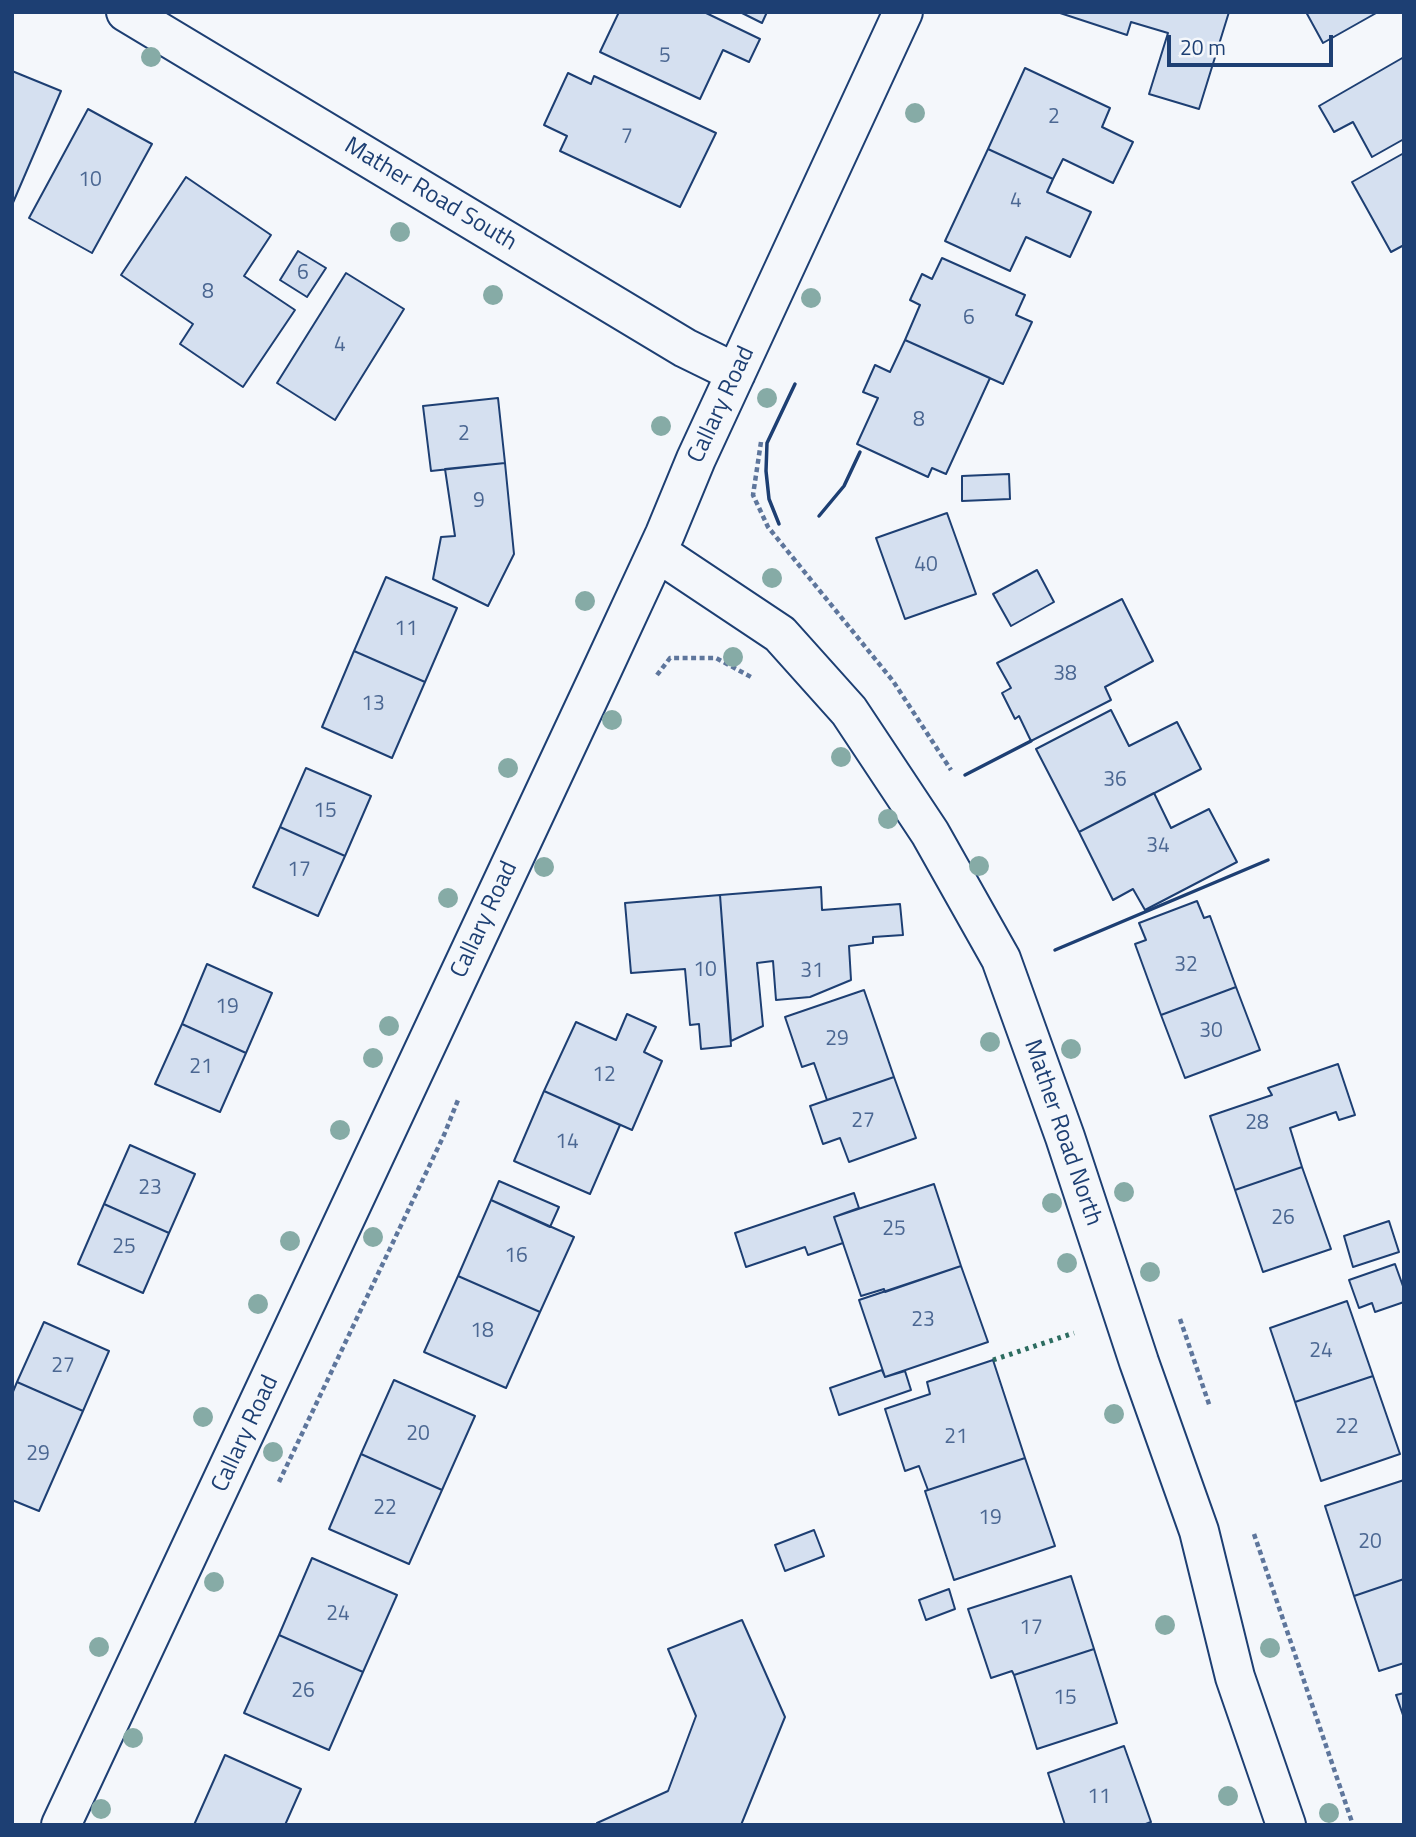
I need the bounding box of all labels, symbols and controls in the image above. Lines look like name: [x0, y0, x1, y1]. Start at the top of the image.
scale bar: [1171, 21, 1337, 65]
text: 20 m: [1180, 31, 1226, 63]
house number: 5: [659, 44, 671, 70]
house number: 2: [1048, 105, 1060, 131]
house number: 7: [621, 125, 633, 151]
street label: Mather Road South: [339, 132, 521, 258]
house number: 10: [78, 168, 102, 194]
house number: 4: [1010, 189, 1022, 215]
house number: 6: [297, 261, 309, 287]
house number: 8: [202, 280, 214, 306]
house number: 6: [963, 306, 975, 332]
house number: 4: [334, 333, 346, 359]
street label: Callary Road: [682, 342, 762, 468]
house number: 8: [913, 408, 925, 434]
house number: 2: [458, 422, 470, 448]
house number: 9: [473, 489, 485, 515]
house number: 40: [914, 553, 938, 579]
house number: 11: [394, 617, 418, 643]
house number: 38: [1053, 662, 1077, 688]
house number: 13: [361, 692, 385, 718]
house number: 36: [1103, 768, 1127, 794]
house number: 15: [313, 799, 337, 825]
house number: 34: [1146, 834, 1170, 860]
street label: Callary Road: [445, 857, 525, 983]
house number: 17: [287, 858, 311, 884]
house number: 32: [1174, 953, 1198, 979]
house number: 10: [693, 958, 717, 984]
house number: 31: [800, 959, 824, 985]
house number: 19: [215, 995, 239, 1021]
house number: 30: [1199, 1019, 1223, 1045]
house number: 29: [825, 1027, 849, 1053]
street label: Mather Road North: [1017, 1036, 1107, 1230]
house number: 21: [189, 1055, 213, 1081]
house number: 12: [592, 1063, 616, 1089]
house number: 27: [851, 1109, 875, 1135]
house number: 28: [1245, 1111, 1269, 1137]
house number: 14: [555, 1130, 579, 1156]
house number: 23: [138, 1176, 162, 1202]
house number: 26: [1271, 1206, 1295, 1232]
house number: 25: [882, 1217, 906, 1243]
house number: 25: [112, 1235, 136, 1261]
house number: 16: [504, 1244, 528, 1270]
house number: 23: [911, 1308, 935, 1334]
house number: 18: [470, 1319, 494, 1345]
house number: 24: [1309, 1339, 1333, 1365]
house number: 27: [51, 1354, 75, 1380]
street label: Callary Road: [206, 1371, 286, 1497]
house number: 22: [1335, 1415, 1359, 1441]
house number: 20: [406, 1422, 430, 1448]
house number: 21: [944, 1425, 968, 1451]
house number: 29: [26, 1442, 50, 1468]
house number: 22: [373, 1496, 397, 1522]
house number: 19: [978, 1506, 1002, 1532]
house number: 20: [1358, 1530, 1382, 1556]
house number: 24: [326, 1602, 350, 1628]
house number: 17: [1019, 1616, 1043, 1642]
house number: 26: [291, 1679, 315, 1705]
house number: 15: [1053, 1686, 1077, 1712]
house number: 11: [1087, 1785, 1111, 1811]

